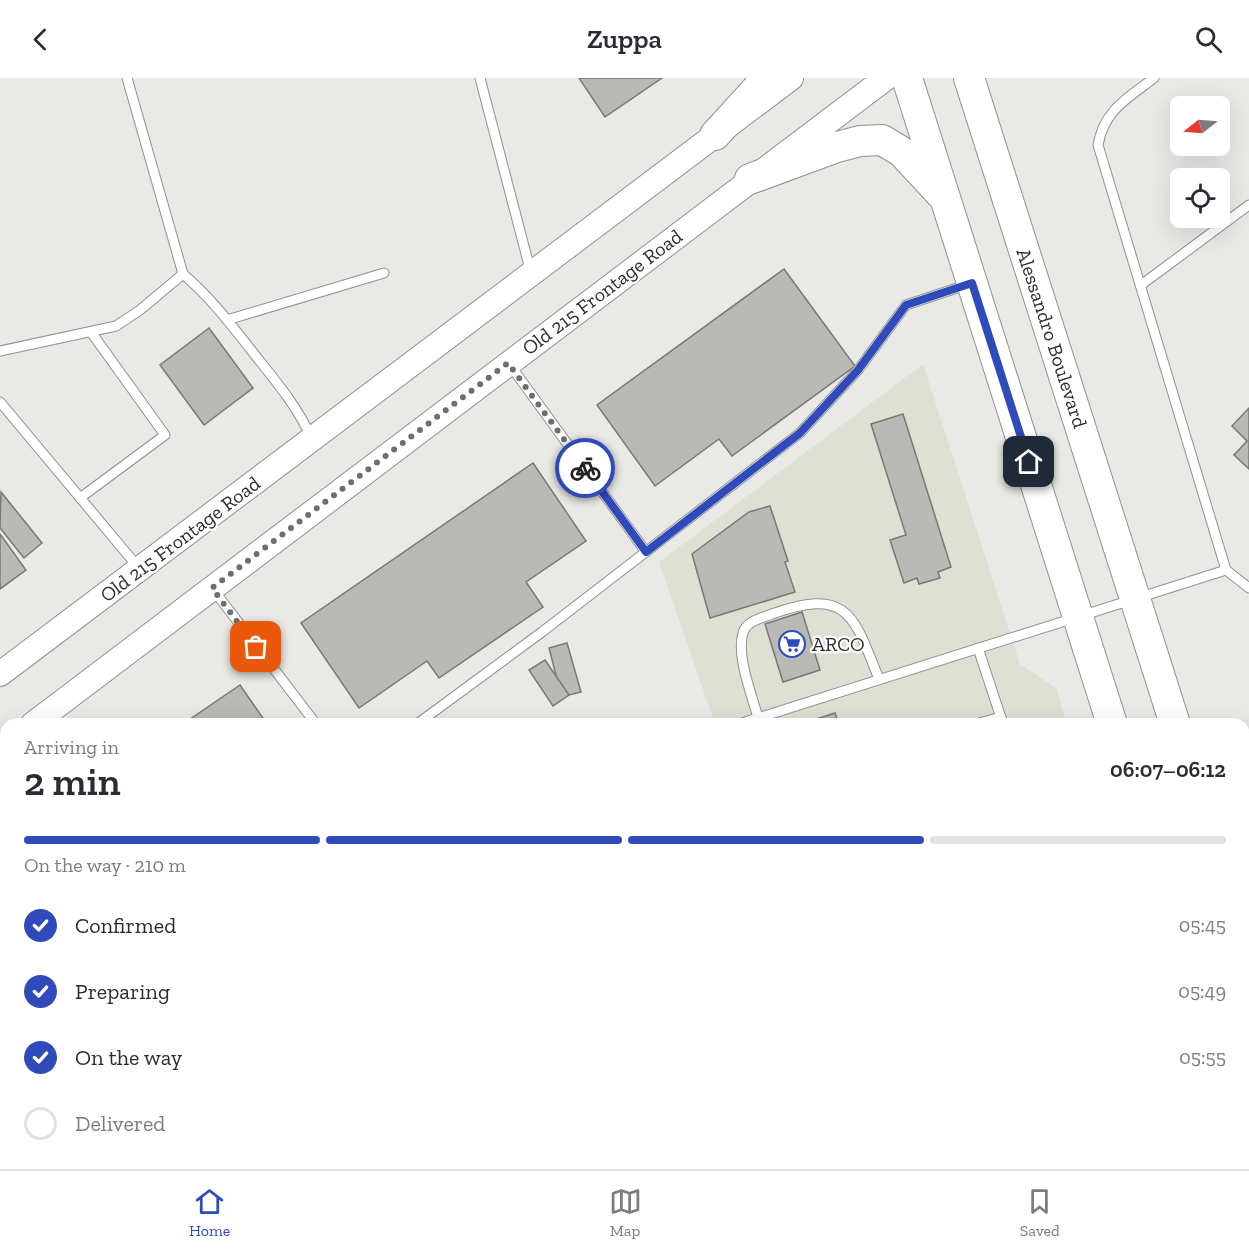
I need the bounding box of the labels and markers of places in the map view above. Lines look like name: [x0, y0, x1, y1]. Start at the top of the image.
pin: [1003, 436, 1054, 487]
pin: [230, 621, 281, 672]
supermarket icon: ARCO: [777, 629, 807, 659]
place label: ARCO: [812, 632, 865, 656]

